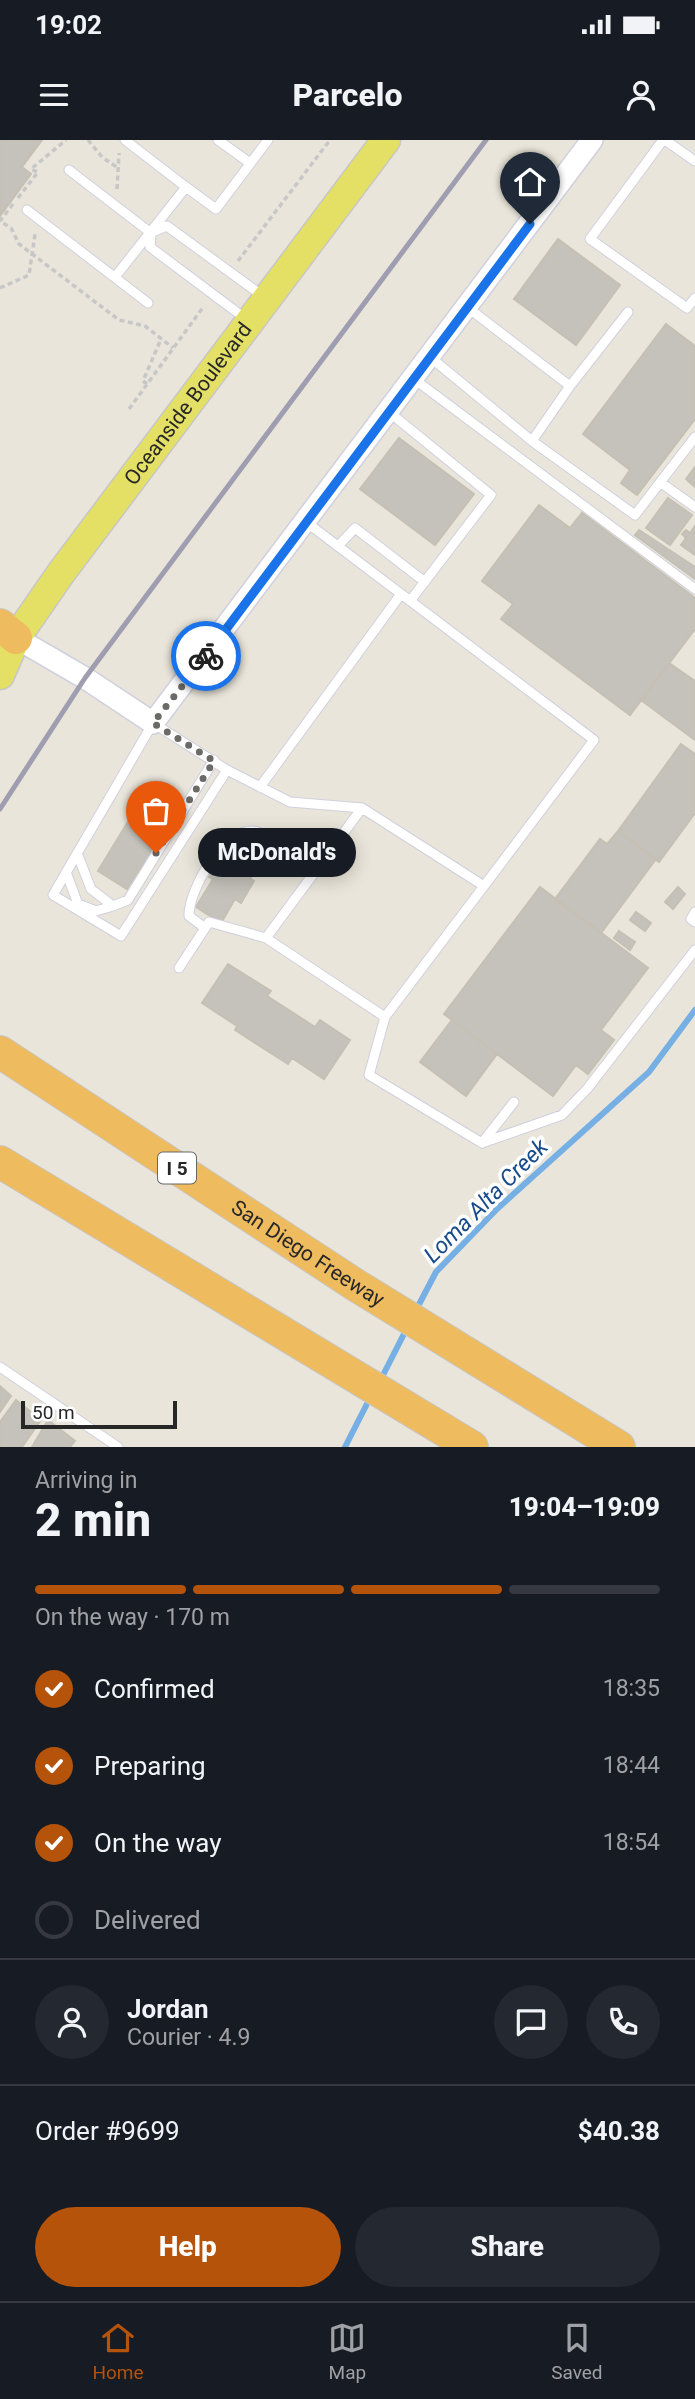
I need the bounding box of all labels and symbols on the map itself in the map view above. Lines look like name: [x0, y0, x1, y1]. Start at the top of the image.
pin: [500, 152, 560, 224]
street label: Oceanside Boulevard: [119, 318, 257, 490]
courier: [171, 621, 241, 691]
pin: [126, 781, 186, 853]
callout: McDonald's: [198, 828, 356, 878]
water label: Loma Alta Creek: [418, 1133, 554, 1269]
road number: I 5: [158, 1152, 196, 1184]
street label: San Diego Freeway: [227, 1195, 389, 1312]
scale bar: [21, 1398, 177, 1430]

